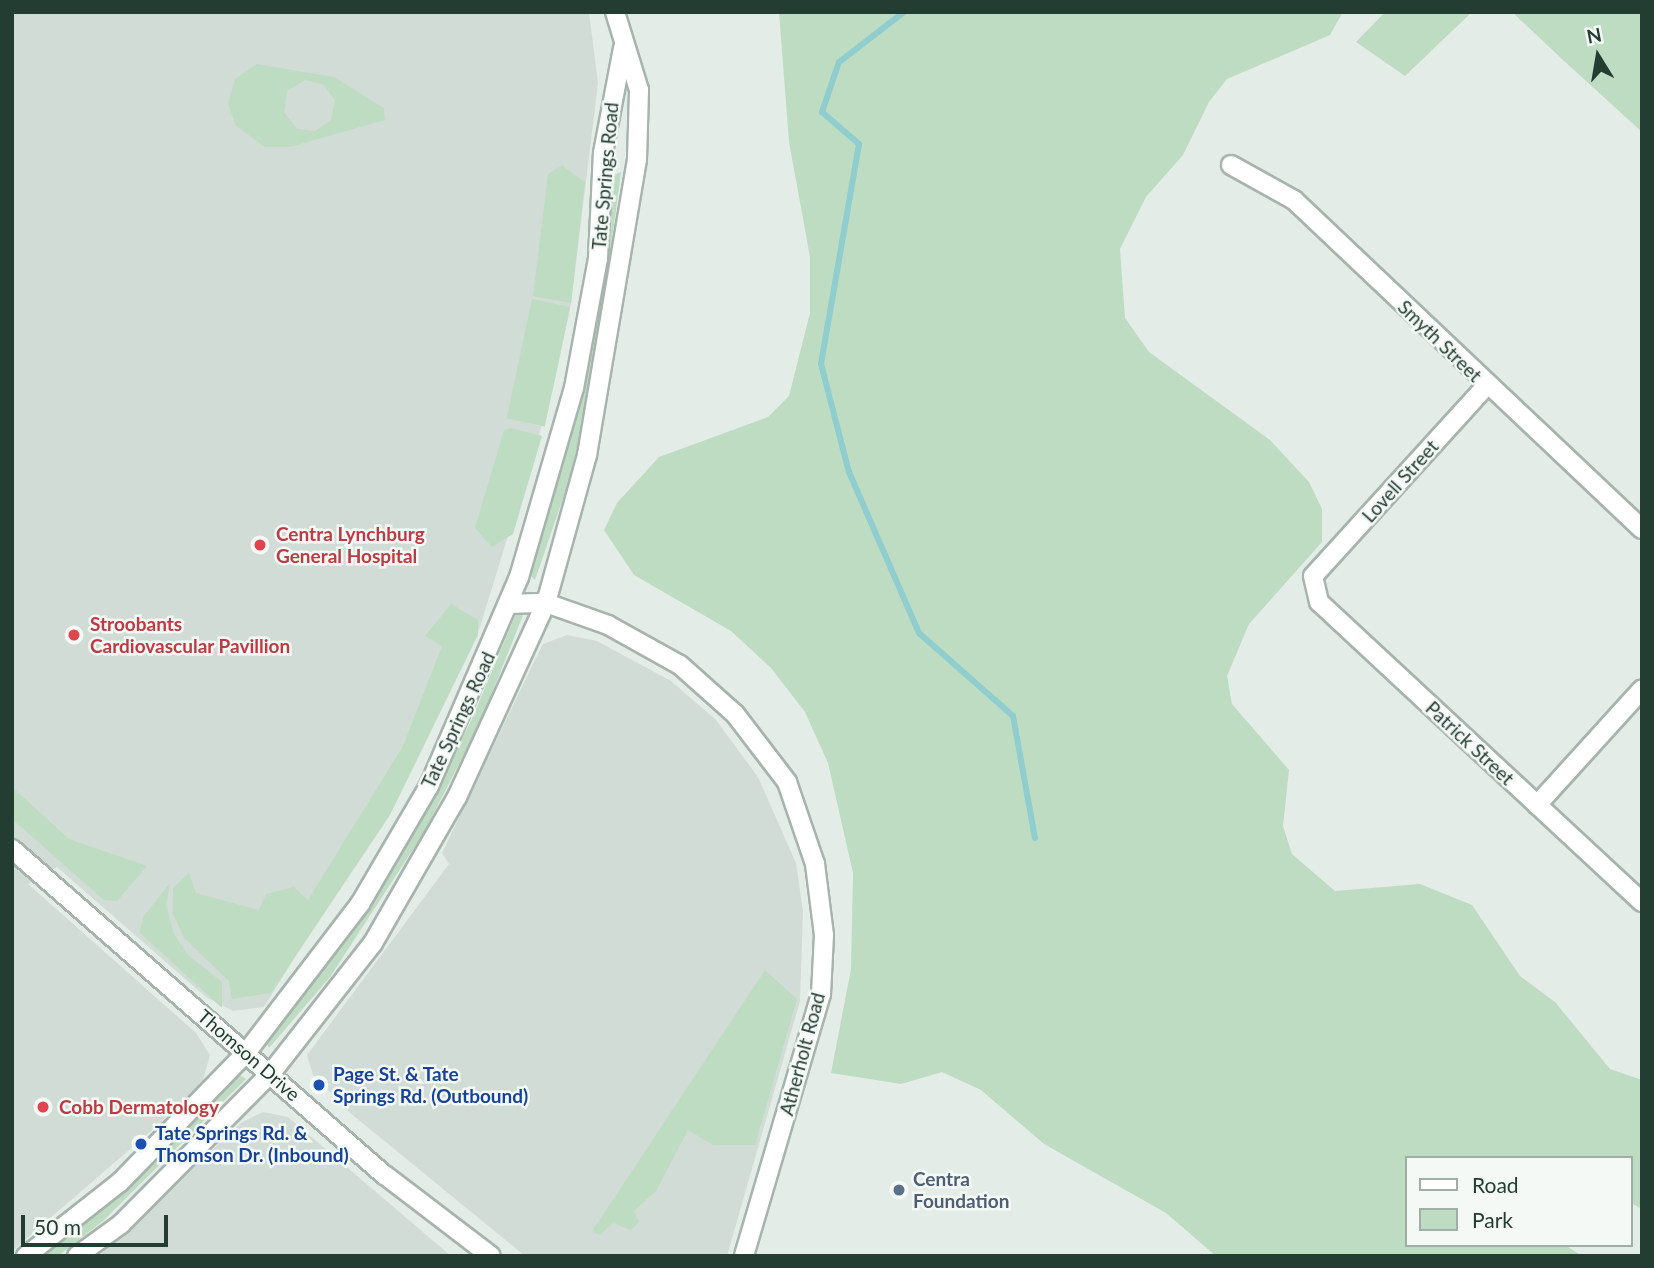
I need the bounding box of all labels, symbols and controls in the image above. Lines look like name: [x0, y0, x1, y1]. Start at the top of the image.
north arrow: [1563, 21, 1633, 91]
text: N: [1585, 22, 1603, 48]
street label: Tate Springs Road: [587, 101, 623, 251]
street label: Smyth Street: [1393, 295, 1487, 387]
street label: Lovell Street: [1357, 435, 1443, 527]
place label: Centra Lynchburg General Hospital: [276, 523, 425, 567]
marker: Centra Lynchburg General Hospital: [250, 535, 270, 555]
place label: Stroobants Cardiovascular Pavillion: [90, 613, 291, 657]
marker: Stroobants Cardiovascular Pavillion: [64, 625, 84, 645]
street label: Tate Springs Road: [416, 648, 500, 792]
street label: Patrick Street: [1421, 696, 1519, 790]
street label: Atherholt Road: [775, 990, 829, 1118]
street label: Thomson Drive: [193, 1004, 305, 1106]
place label: Page St. & Tate Springs Rd. (Outbound): [333, 1063, 528, 1107]
marker: Page St. & Tate Springs Rd. (Outbound): [311, 1077, 327, 1093]
place label: Cobb Dermatology: [59, 1096, 219, 1118]
marker: Cobb Dermatology: [33, 1097, 53, 1117]
place label: Tate Springs Rd. & Thomson Dr. (Inbound): [155, 1122, 349, 1166]
marker: Tate Springs Rd. & Thomson Dr. (Inbound): [133, 1136, 149, 1152]
legend: [1406, 1156, 1633, 1247]
place label: Centra Foundation: [913, 1168, 1009, 1212]
text: Road: [1472, 1172, 1519, 1197]
marker: Centra Foundation: [891, 1182, 907, 1198]
scale bar: [24, 1202, 172, 1246]
text: Park: [1472, 1207, 1513, 1232]
text: 50 m: [34, 1214, 81, 1239]

